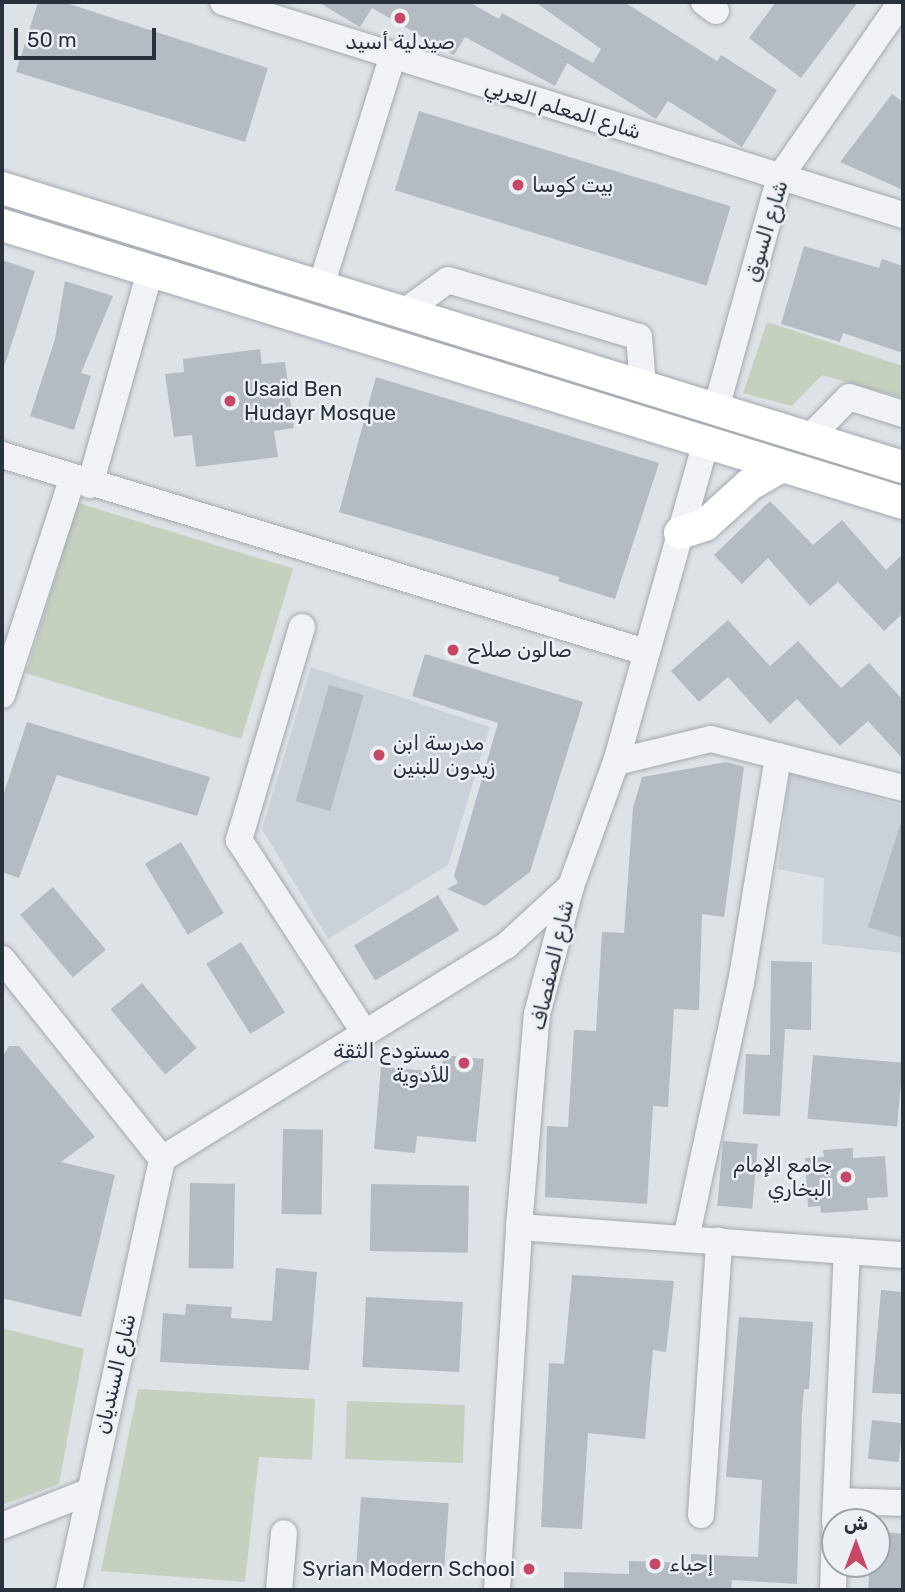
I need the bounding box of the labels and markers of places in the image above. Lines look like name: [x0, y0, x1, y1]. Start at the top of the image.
marker: صيدلية أسيد: [392, 10, 408, 26]
place label: صيدلية أسيد: [345, 29, 455, 55]
place label: بيت كوسا: [532, 172, 613, 198]
marker: بيت كوسا: [510, 177, 526, 193]
place label: Usaid Ben Hudayr Mosque: [244, 376, 397, 426]
marker: Usaid Ben Hudayr Mosque: [222, 393, 238, 409]
place label: صالون صلاح: [467, 637, 572, 663]
marker: صالون صلاح: [445, 642, 461, 658]
place label: مدرسة ابن زيدون للبنين: [393, 730, 495, 780]
marker: مدرسة ابن زيدون للبنين: [371, 747, 387, 763]
place label: مستودع الثقة للأدوية: [333, 1038, 450, 1088]
marker: مستودع الثقة للأدوية: [456, 1055, 472, 1071]
place label: جامع الإمام البخاري: [733, 1152, 832, 1202]
marker: جامع الإمام البخاري: [838, 1169, 854, 1185]
place label: إحياء: [669, 1551, 714, 1577]
place label: Syrian Modern School: [302, 1556, 515, 1582]
marker: إحياء: [647, 1556, 663, 1572]
marker: Syrian Modern School: [521, 1561, 537, 1577]

